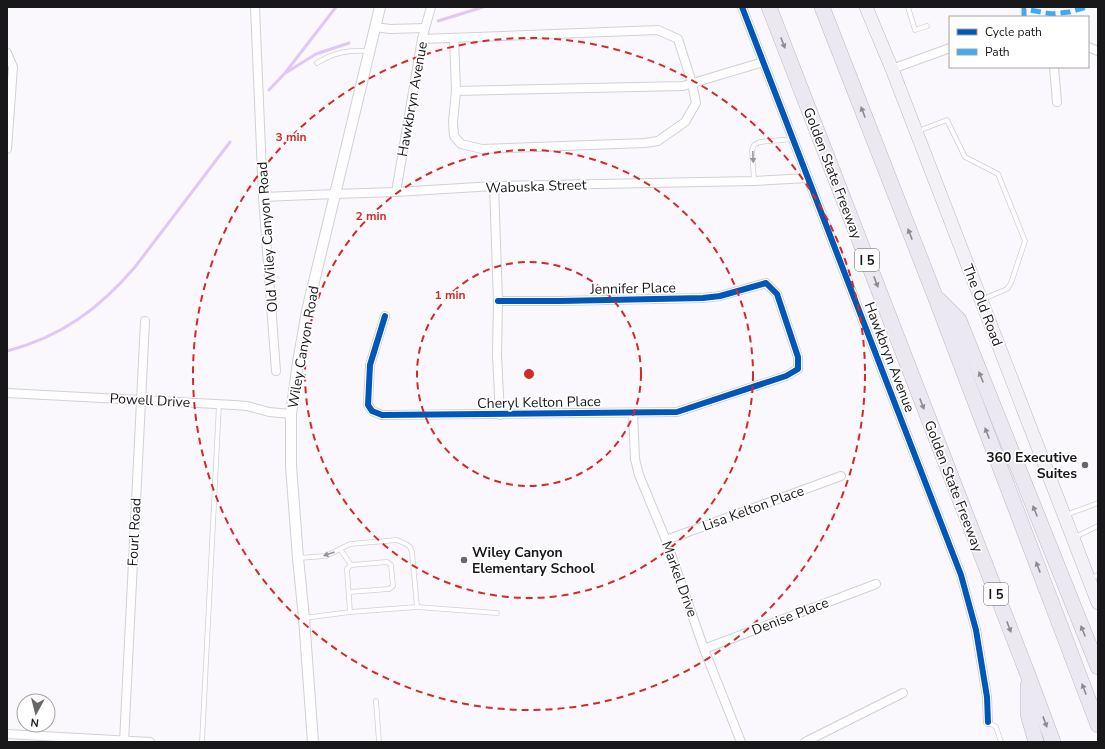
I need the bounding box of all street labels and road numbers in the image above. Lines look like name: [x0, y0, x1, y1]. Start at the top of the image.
street label: Hawkbryn Avenue: [393, 40, 432, 158]
street label: Golden State Freeway: [799, 105, 867, 242]
street label: Old Wiley Canyon Road: [253, 161, 282, 313]
street label: Wabuska Street: [485, 175, 587, 198]
road number: I 5: [855, 249, 879, 271]
street label: The Old Road: [958, 261, 1007, 349]
street label: Jennifer Place: [589, 278, 676, 299]
street label: Wiley Canyon Road: [283, 284, 324, 410]
street label: Hawkbryn Avenue: [860, 299, 919, 415]
street label: Powell Drive: [109, 389, 191, 412]
street label: Cheryl Kelton Place: [477, 392, 601, 413]
street label: Golden State Freeway: [920, 418, 988, 555]
street label: Lisa Kelton Place: [700, 481, 807, 536]
street label: Fourl Road: [123, 497, 146, 567]
street label: Markel Drive: [657, 539, 702, 620]
road number: I 5: [984, 583, 1008, 605]
street label: Denise Place: [749, 593, 831, 640]

